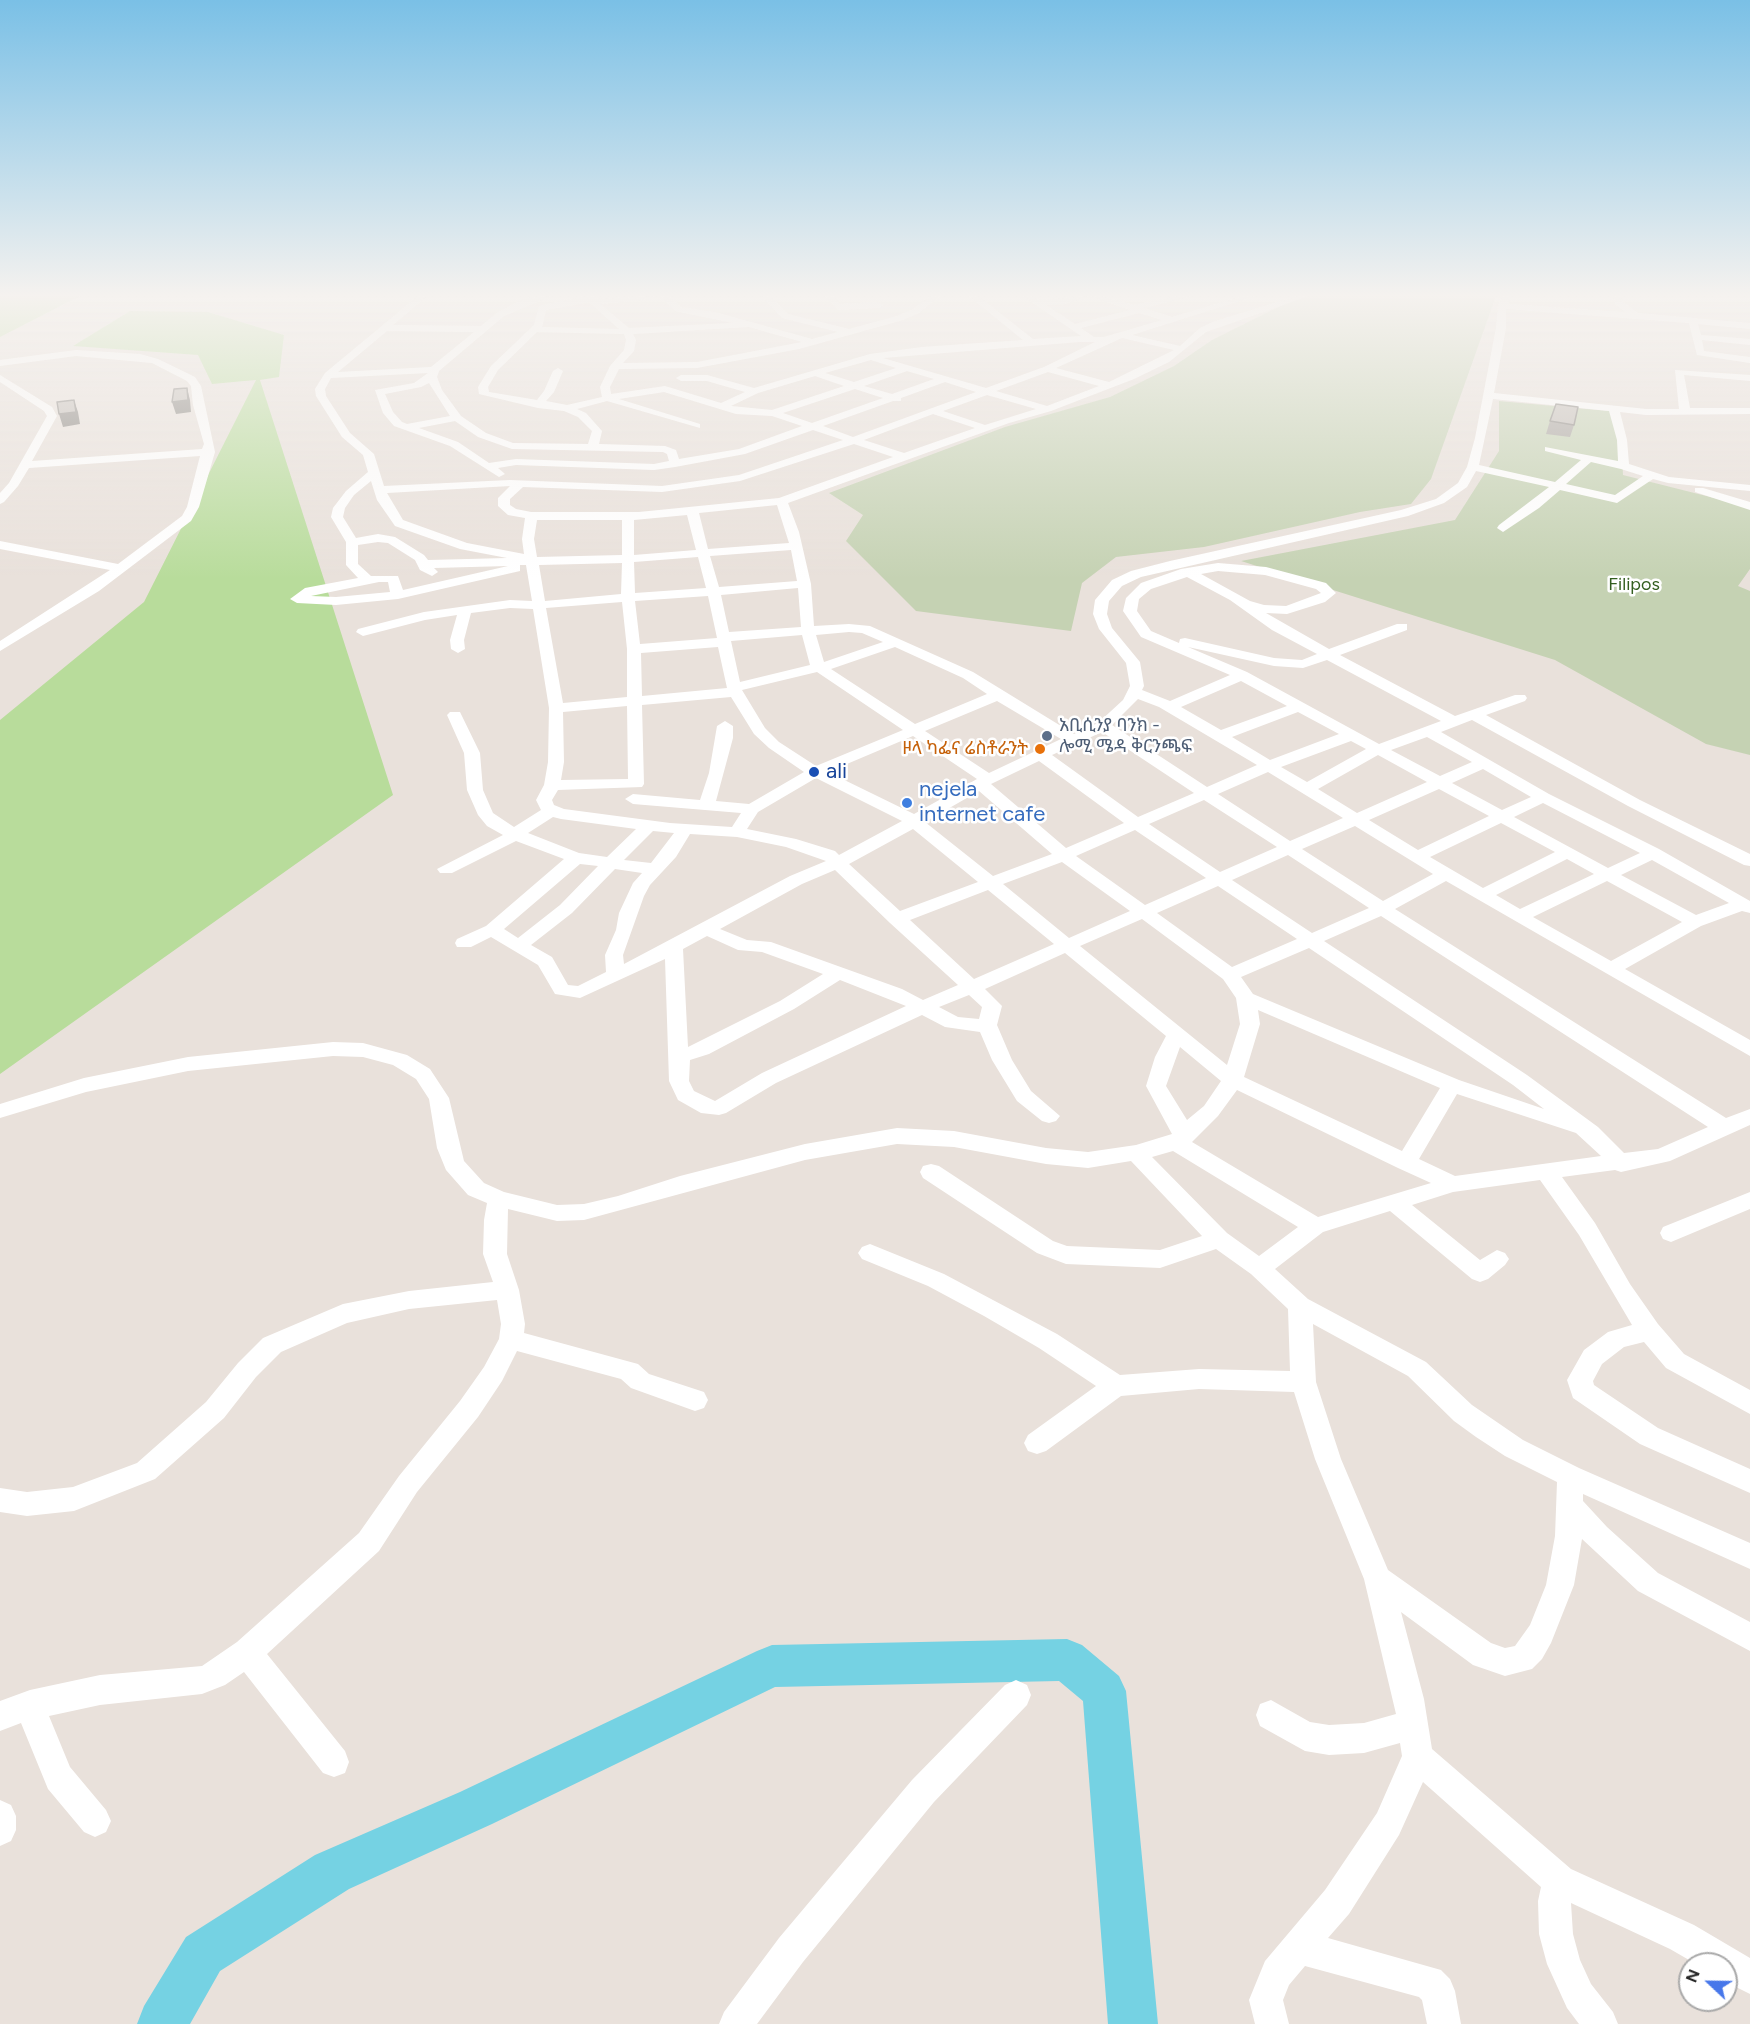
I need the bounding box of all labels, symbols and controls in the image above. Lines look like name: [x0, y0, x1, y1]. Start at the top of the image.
park label: Filipos: [1608, 574, 1660, 596]
place label: አቢሲንያ ባንክ - ሎሚ ሜዳ ቅርንጫፍ: [1059, 715, 1192, 758]
marker: አቢሲንያ ባንክ - ሎሚ ሜዳ ቅርንጫፍ: [1040, 729, 1054, 743]
place label: ዞላ ካፌና ሬስቶራንት: [902, 738, 1028, 760]
marker: ዞላ ካፌና ሬስቶራንት: [1033, 742, 1047, 756]
place label: ali: [826, 759, 847, 785]
marker: ali: [807, 765, 821, 779]
place label: nejela internet cafe: [919, 777, 1045, 828]
marker: nejela internet cafe: [900, 796, 914, 810]
north arrow: [1678, 1952, 1738, 2012]
text: N: [1682, 1967, 1704, 1985]

